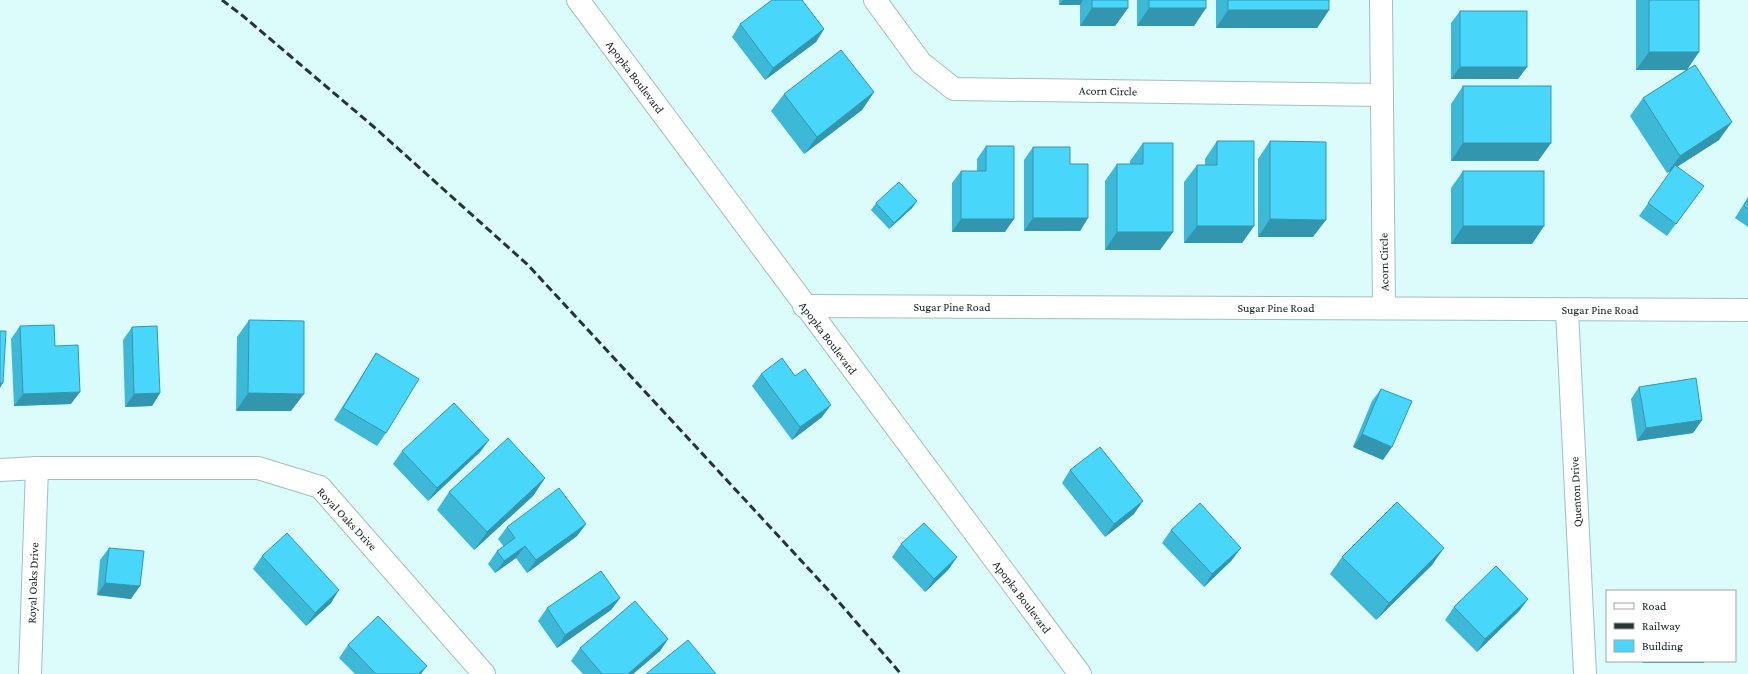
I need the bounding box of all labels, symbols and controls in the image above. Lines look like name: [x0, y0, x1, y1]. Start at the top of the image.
street label: Apopka Boulevard: [603, 38, 667, 117]
street label: Acorn Circle: [1079, 83, 1137, 99]
street label: Acorn Circle: [1376, 233, 1392, 291]
street label: Apopka Boulevard: [796, 299, 860, 378]
street label: Sugar Pine Road: [913, 300, 991, 314]
street label: Sugar Pine Road: [1237, 301, 1315, 315]
street label: Sugar Pine Road: [1561, 303, 1639, 317]
street label: Quenton Drive: [1567, 456, 1585, 528]
street label: Royal Oaks Drive: [314, 485, 380, 553]
street label: Royal Oaks Drive: [25, 542, 41, 624]
street label: Apopka Boulevard: [990, 558, 1054, 637]
legend: [1606, 590, 1736, 662]
text: Road: [1642, 599, 1667, 613]
text: Railway: [1642, 619, 1681, 633]
text: Building: [1642, 639, 1683, 653]

